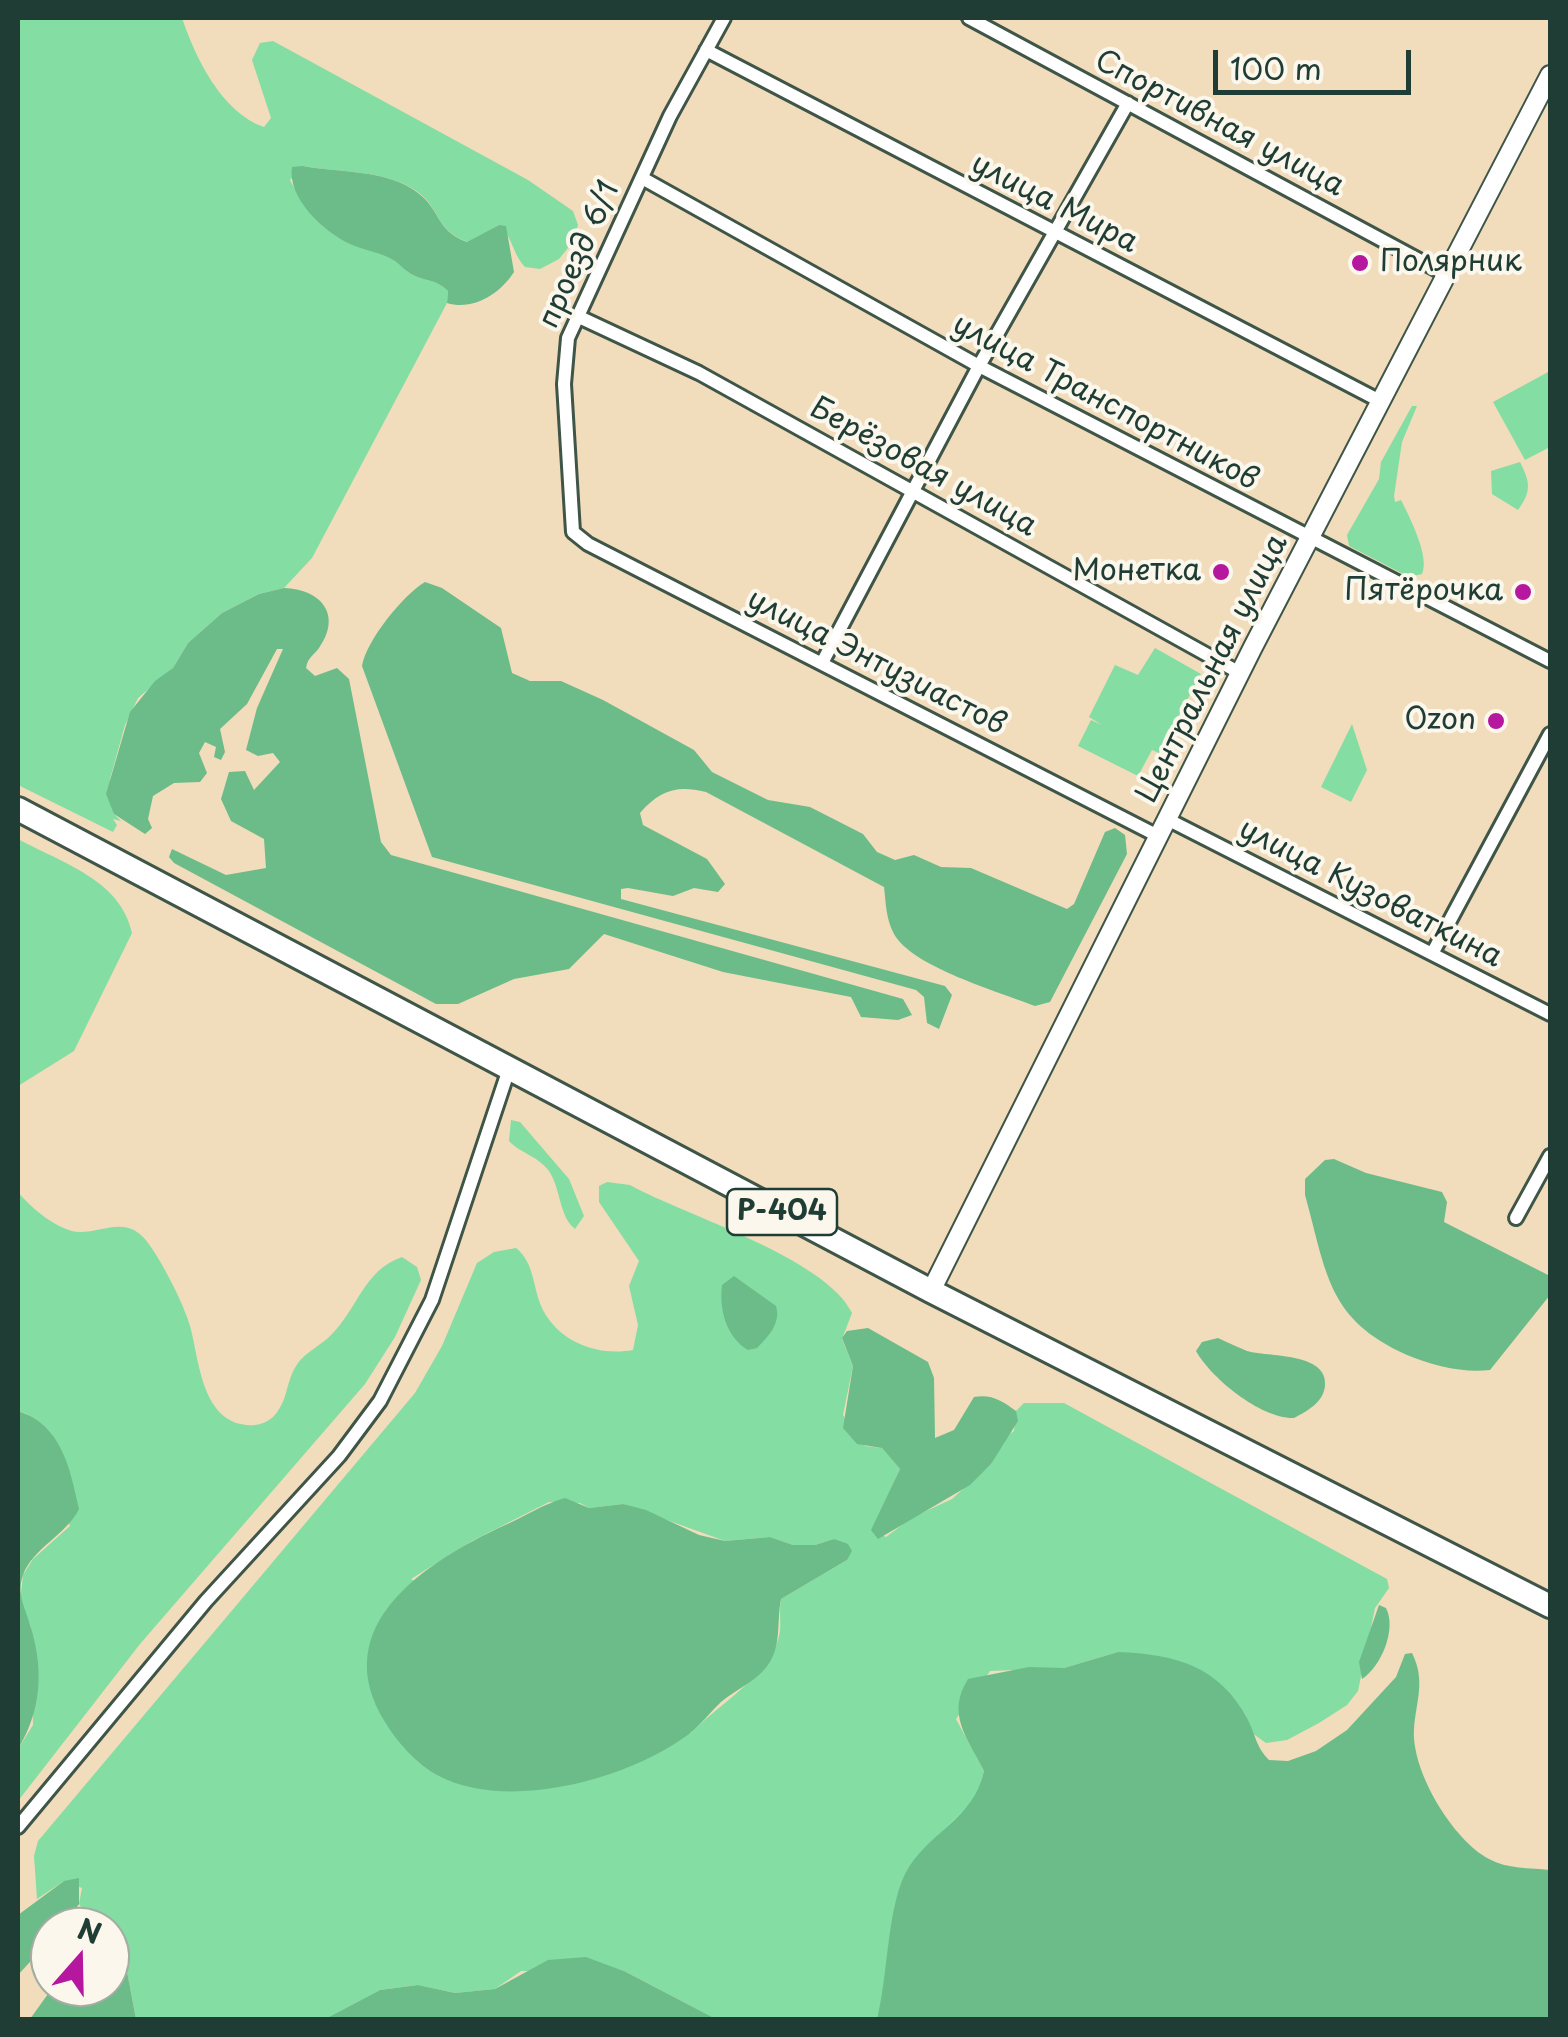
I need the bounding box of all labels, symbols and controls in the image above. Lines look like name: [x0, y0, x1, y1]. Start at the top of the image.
scale bar: [1218, 30, 1416, 92]
street label: Спортивная улица: [1088, 43, 1350, 205]
text: 100 m: [1230, 45, 1322, 90]
street label: улица Мира: [965, 147, 1143, 261]
street label: проезд 6/1: [532, 176, 628, 334]
place label: Полярник: [1380, 245, 1522, 281]
marker: Полярник: [1349, 252, 1371, 274]
street label: улица Транспортников: [946, 307, 1264, 499]
street label: Берёзовая улица: [804, 391, 1042, 545]
street label: Центральная улица: [1130, 529, 1296, 809]
place label: Монетка: [1072, 554, 1201, 590]
marker: Монетка: [1210, 561, 1232, 583]
place label: Пятёрочка: [1344, 574, 1503, 610]
marker: Пятёрочка: [1512, 581, 1534, 603]
street label: улица Энтузиастов: [741, 582, 1011, 744]
place label: Ozon: [1404, 703, 1476, 739]
marker: Ozon: [1485, 710, 1507, 732]
street label: улица Кузоваткина: [1232, 812, 1508, 976]
road number: Р-404: [727, 1189, 837, 1235]
text: N: [72, 1906, 108, 1954]
north arrow: [30, 1907, 130, 2007]

